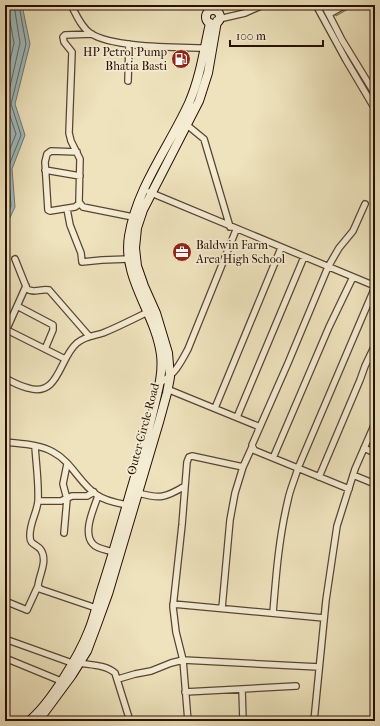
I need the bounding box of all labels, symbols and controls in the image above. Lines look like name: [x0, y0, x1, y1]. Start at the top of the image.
scale bar: [230, 22, 323, 48]
text: 100 m: [236, 29, 266, 43]
place label: HP Petrol Pump Bhatia Basti: [83, 45, 167, 73]
fuel station icon: HP Petrol Pump Bhatia Basti: [170, 48, 192, 70]
place label: Baldwin Farm Area High School: [195, 238, 286, 266]
office icon: Baldwin Farm Area High School: [171, 241, 193, 263]
street label: Outer Circle Road: [124, 381, 162, 476]

